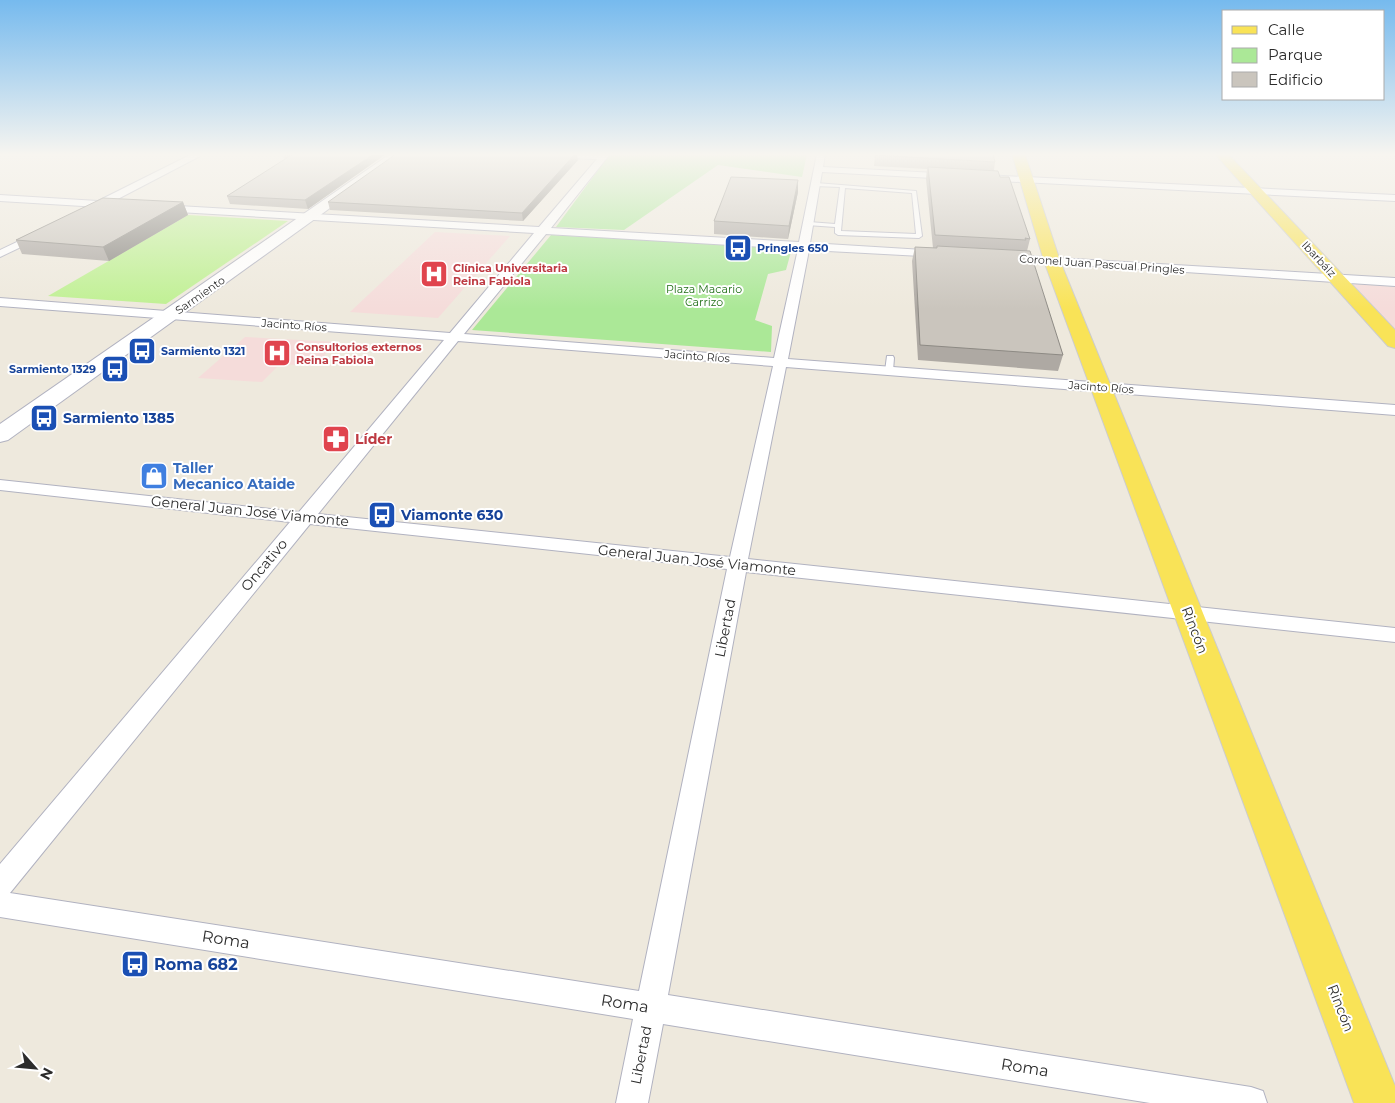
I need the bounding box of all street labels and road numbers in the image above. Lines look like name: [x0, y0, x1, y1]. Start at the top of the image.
street label: Ibarbálz: [1299, 238, 1339, 280]
street label: Coronel Juan Pascual Pringles: [1019, 251, 1186, 277]
street label: Sarmiento: [172, 273, 228, 317]
street label: Jacinto Ríos: [260, 316, 328, 334]
street label: Jacinto Ríos: [663, 347, 731, 365]
street label: Jacinto Ríos: [1067, 378, 1135, 396]
street label: General Juan José Viamonte: [150, 492, 350, 530]
street label: Oncativo: [237, 535, 291, 595]
street label: General Juan José Viamonte: [597, 541, 797, 579]
street label: Libertad: [711, 597, 739, 659]
street label: Rincón: [1178, 604, 1212, 656]
street label: Roma: [201, 926, 251, 953]
street label: Rincón: [1324, 982, 1358, 1034]
street label: Roma: [600, 990, 650, 1017]
street label: Libertad: [627, 1024, 655, 1086]
street label: Roma: [1000, 1054, 1050, 1081]

